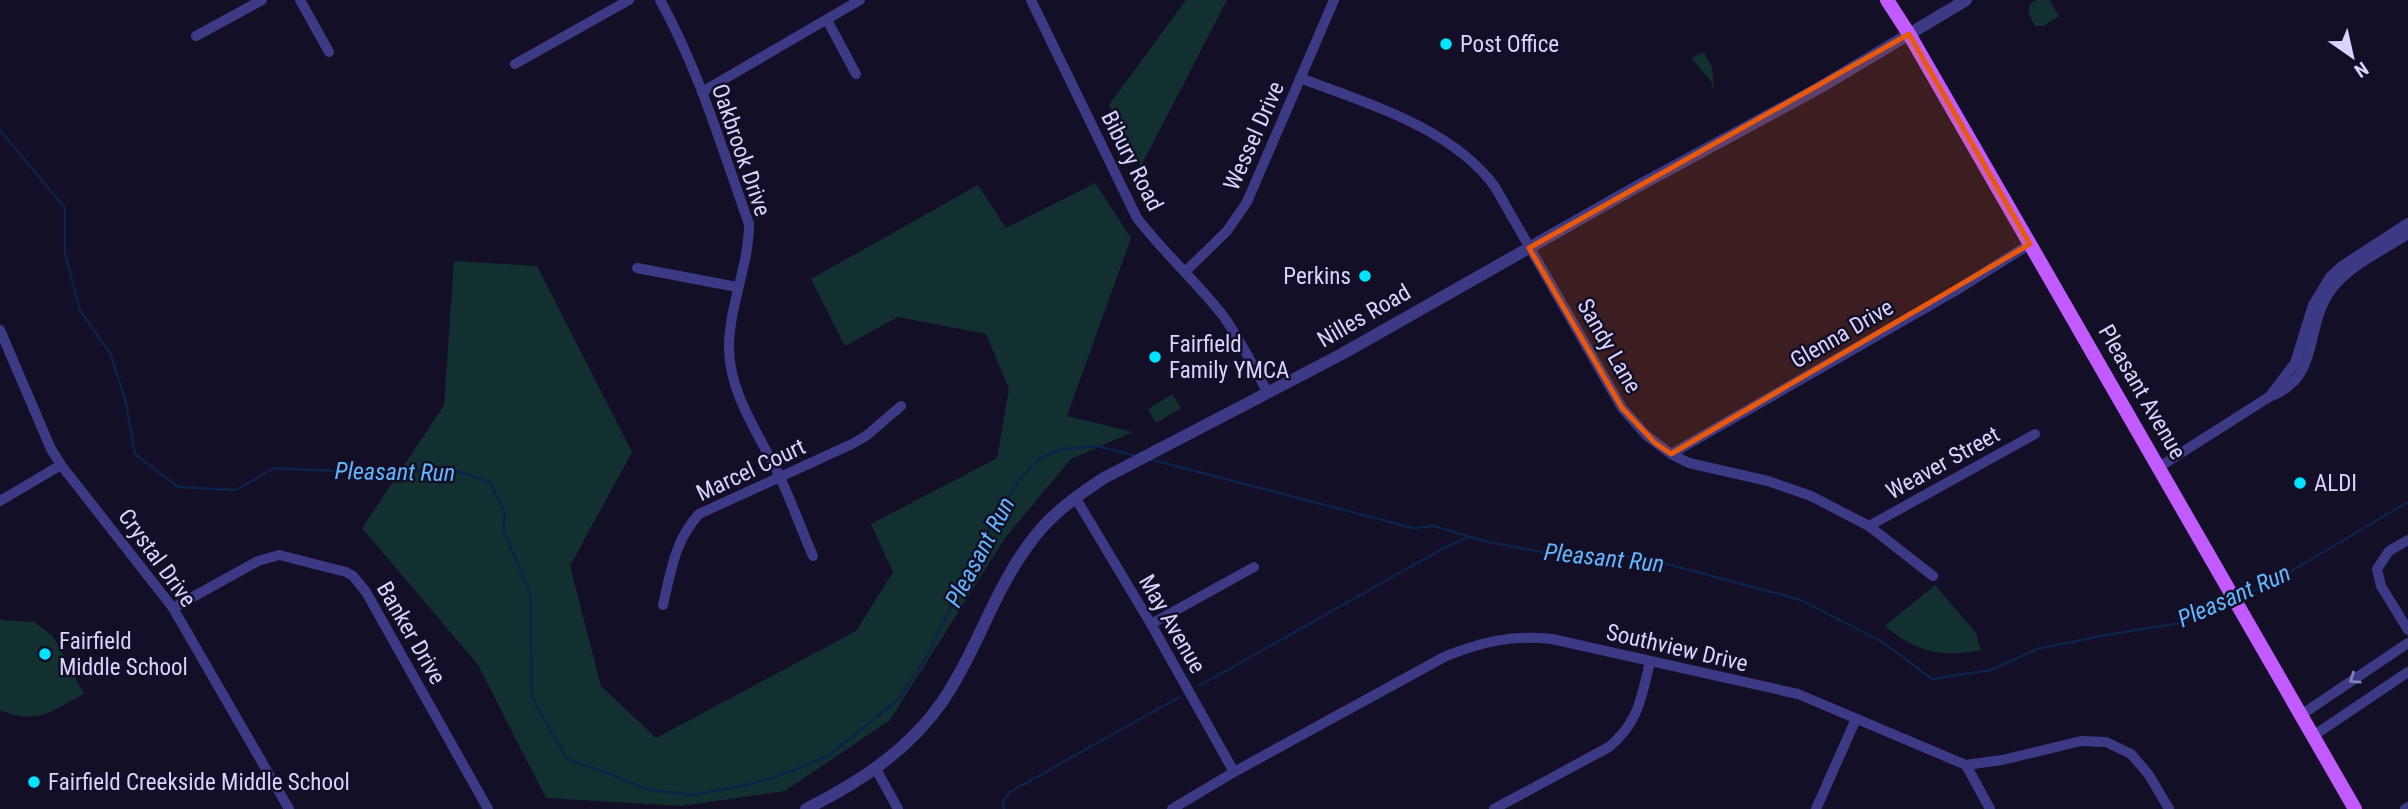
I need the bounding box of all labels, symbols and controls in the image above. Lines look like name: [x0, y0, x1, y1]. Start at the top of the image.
north arrow: [2317, 21, 2387, 91]
place label: Post Office: [1460, 31, 1559, 58]
marker: Post Office: [1438, 36, 1454, 52]
text: N: [2350, 57, 2372, 82]
street label: Wessel Drive: [1218, 77, 1290, 195]
street label: Oakbrook Drive: [706, 80, 776, 220]
street label: Bibury Road: [1095, 107, 1169, 215]
place label: Perkins: [1283, 263, 1351, 290]
marker: Perkins: [1357, 268, 1373, 284]
street label: Nilles Road: [1313, 279, 1415, 353]
street label: Sandy Lane: [1571, 294, 1647, 398]
street label: Glenna Drive: [1786, 294, 1898, 374]
street label: Pleasant Avenue: [2093, 320, 2191, 464]
place label: Fairfield Family YMCA: [1169, 331, 1289, 384]
marker: Fairfield Family YMCA: [1147, 349, 1163, 365]
street label: Weaver Street: [1882, 421, 2004, 505]
street label: Marcel Court: [692, 433, 810, 507]
water label: Pleasant Run: [334, 457, 456, 487]
place label: ALDI: [2314, 470, 2357, 497]
marker: ALDI: [2292, 475, 2308, 491]
water label: Pleasant Run: [939, 492, 1021, 612]
street label: Crystal Drive: [112, 504, 202, 612]
water label: Pleasant Run: [1543, 538, 1665, 578]
water label: Pleasant Run: [2173, 559, 2295, 633]
street label: May Avenue: [1133, 570, 1211, 678]
street label: Banker Drive: [371, 577, 451, 689]
street label: Southview Drive: [1604, 619, 1750, 677]
place label: Fairfield Middle School: [59, 628, 188, 681]
marker: Fairfield Middle School: [37, 646, 53, 662]
one-way arrow: [2349, 671, 2362, 684]
place label: Fairfield Creekside Middle School: [48, 769, 350, 796]
marker: Fairfield Creekside Middle School: [26, 774, 42, 790]

